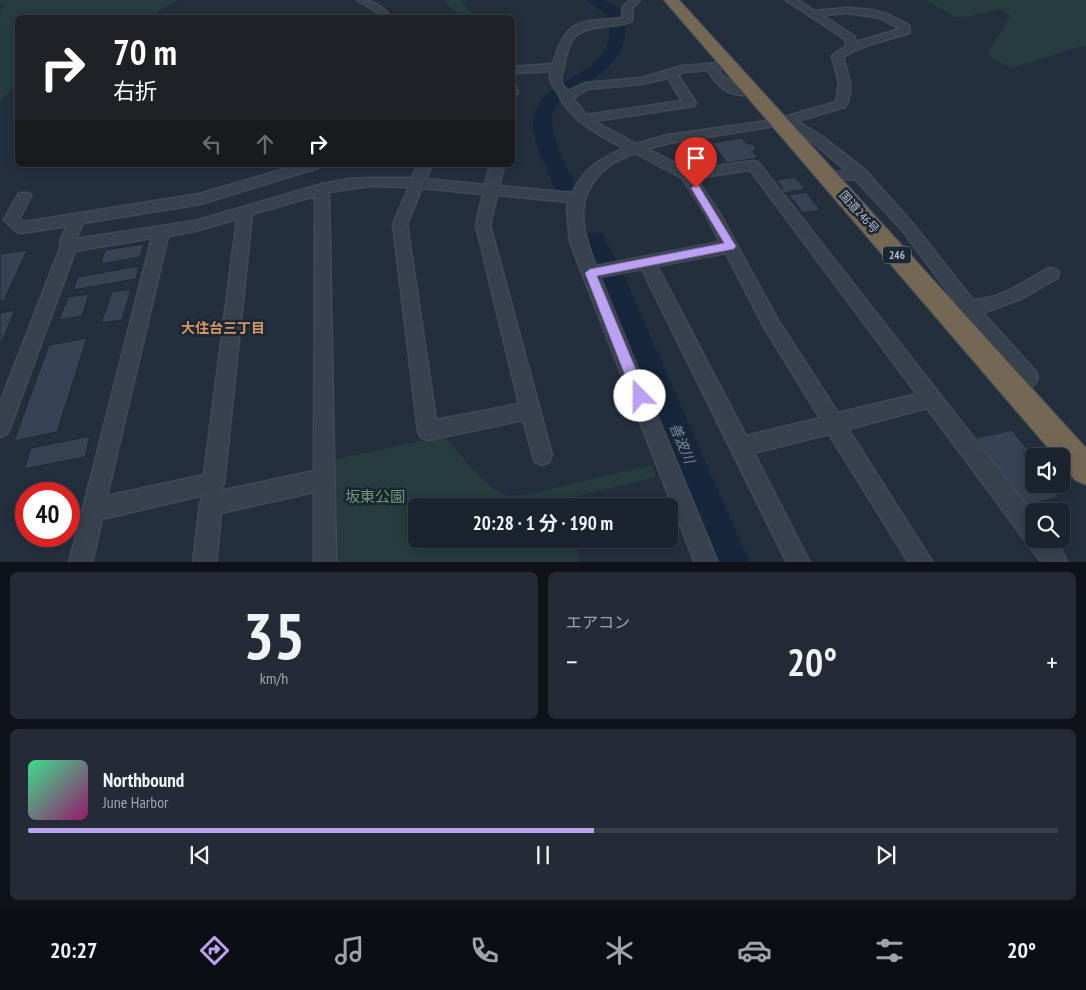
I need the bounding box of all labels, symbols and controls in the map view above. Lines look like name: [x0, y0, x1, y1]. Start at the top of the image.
text: 70 m: [113, 29, 177, 75]
icon: right: [30, 35, 95, 100]
text: 右折: [113, 77, 157, 105]
icon: left: [198, 130, 226, 158]
icon: ahead: [251, 130, 279, 158]
icon: right: [304, 130, 332, 158]
pin: [675, 137, 717, 188]
icon: arrive: [682, 144, 710, 172]
street label: 国道246号: [836, 187, 882, 236]
road number: 246: [883, 246, 911, 264]
district label: 大住台三丁目: [181, 319, 265, 337]
position arrow: [613, 369, 665, 421]
water label: 善波川: [666, 420, 699, 468]
map controls: [1025, 448, 1070, 548]
button: sound: [1025, 448, 1070, 493]
speed limit sign: 40: [15, 482, 80, 547]
park label: 坂東公園: [345, 487, 405, 506]
button: search: [1025, 503, 1070, 548]
text: 20:28 · 1 分 · 190 m: [473, 511, 613, 535]
text: 35: [243, 593, 305, 677]
text: エアコン: [566, 612, 630, 632]
text: 20°: [787, 637, 837, 686]
text: −: [566, 643, 578, 680]
text: +: [1046, 643, 1058, 680]
text: km/h: [260, 668, 288, 688]
text: Northbound: [103, 768, 184, 792]
text: June Harbor: [103, 792, 168, 812]
icon: previous: [186, 841, 214, 869]
icon: pause: [529, 841, 557, 869]
icon: next: [872, 841, 900, 869]
icon: directions: [197, 933, 232, 968]
icon: music: [332, 933, 367, 968]
icon: phone: [467, 933, 502, 968]
icon: climate: [602, 933, 637, 968]
icon: car: [737, 933, 772, 968]
icon: filters: [872, 933, 907, 968]
text: 20:27: [50, 936, 98, 964]
text: 20°: [1007, 936, 1036, 964]

